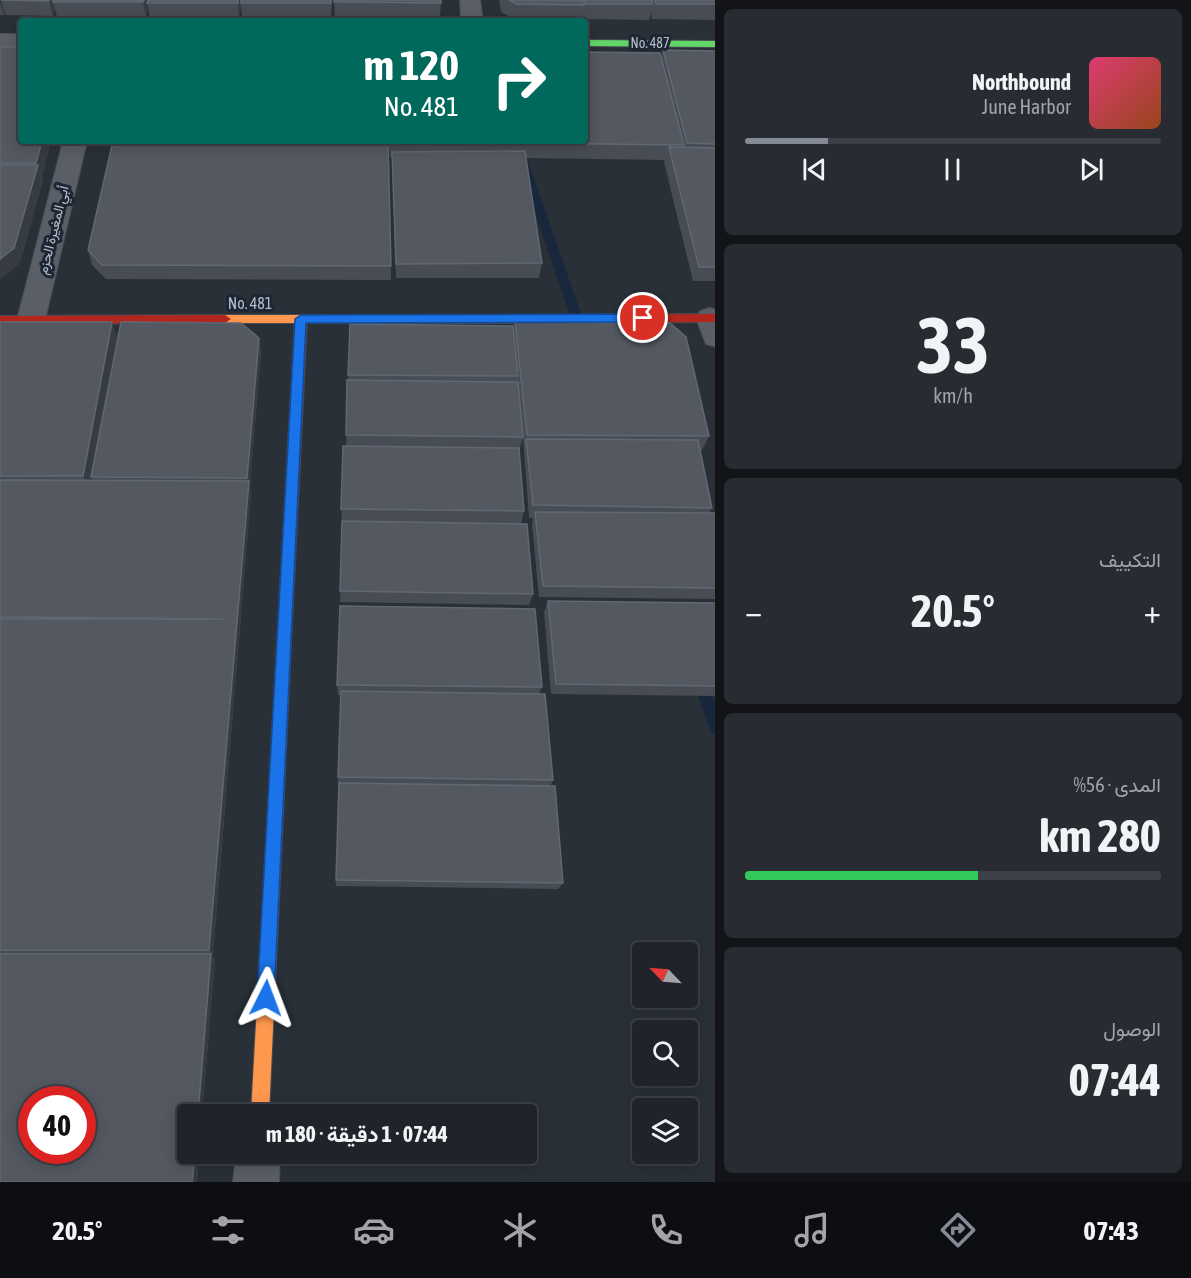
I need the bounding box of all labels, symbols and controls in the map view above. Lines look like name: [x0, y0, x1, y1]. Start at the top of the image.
street label: No. 487: [631, 35, 670, 51]
text: 120 m: [364, 41, 459, 89]
icon: right: [480, 42, 558, 120]
text: Northbound: [972, 69, 1071, 95]
text: No. 481: [384, 91, 459, 122]
text: June Harbor: [982, 95, 1071, 118]
icon: previous: [798, 153, 831, 186]
icon: pause: [936, 153, 969, 186]
icon: next: [1075, 153, 1108, 186]
street label: أبي المغيرة الحزم: [34, 184, 76, 277]
pin: [617, 292, 668, 343]
street label: No. 481: [228, 294, 272, 312]
text: 33: [916, 300, 990, 390]
icon: arrive: [626, 301, 659, 334]
text: km/h: [933, 384, 973, 407]
text: التكييف: [1099, 548, 1161, 571]
text: 20.5°: [911, 585, 995, 637]
text: −: [745, 592, 762, 630]
text: +: [1144, 592, 1161, 630]
text: المدى · 56%: [1073, 773, 1161, 796]
text: 280 km: [1039, 810, 1161, 862]
north arrow: [632, 942, 698, 1008]
map controls: [632, 942, 698, 1164]
position arrow: [234, 966, 298, 1030]
text: الوصول: [1103, 1017, 1161, 1040]
button: search: [632, 1020, 698, 1086]
text: 07:44: [1068, 1054, 1161, 1106]
speed limit sign: 40: [18, 1086, 96, 1164]
button: layers: [632, 1098, 698, 1164]
text: 07:44 · 1 دقيقة · 180 m: [266, 1121, 448, 1147]
icon: filters: [207, 1209, 249, 1251]
icon: car: [353, 1209, 395, 1251]
icon: climate: [499, 1209, 541, 1251]
icon: phone: [645, 1209, 687, 1251]
icon: music: [791, 1209, 833, 1251]
icon: directions: [937, 1209, 979, 1251]
text: 20.5°: [52, 1215, 102, 1246]
text: 07:43: [1083, 1215, 1139, 1246]

